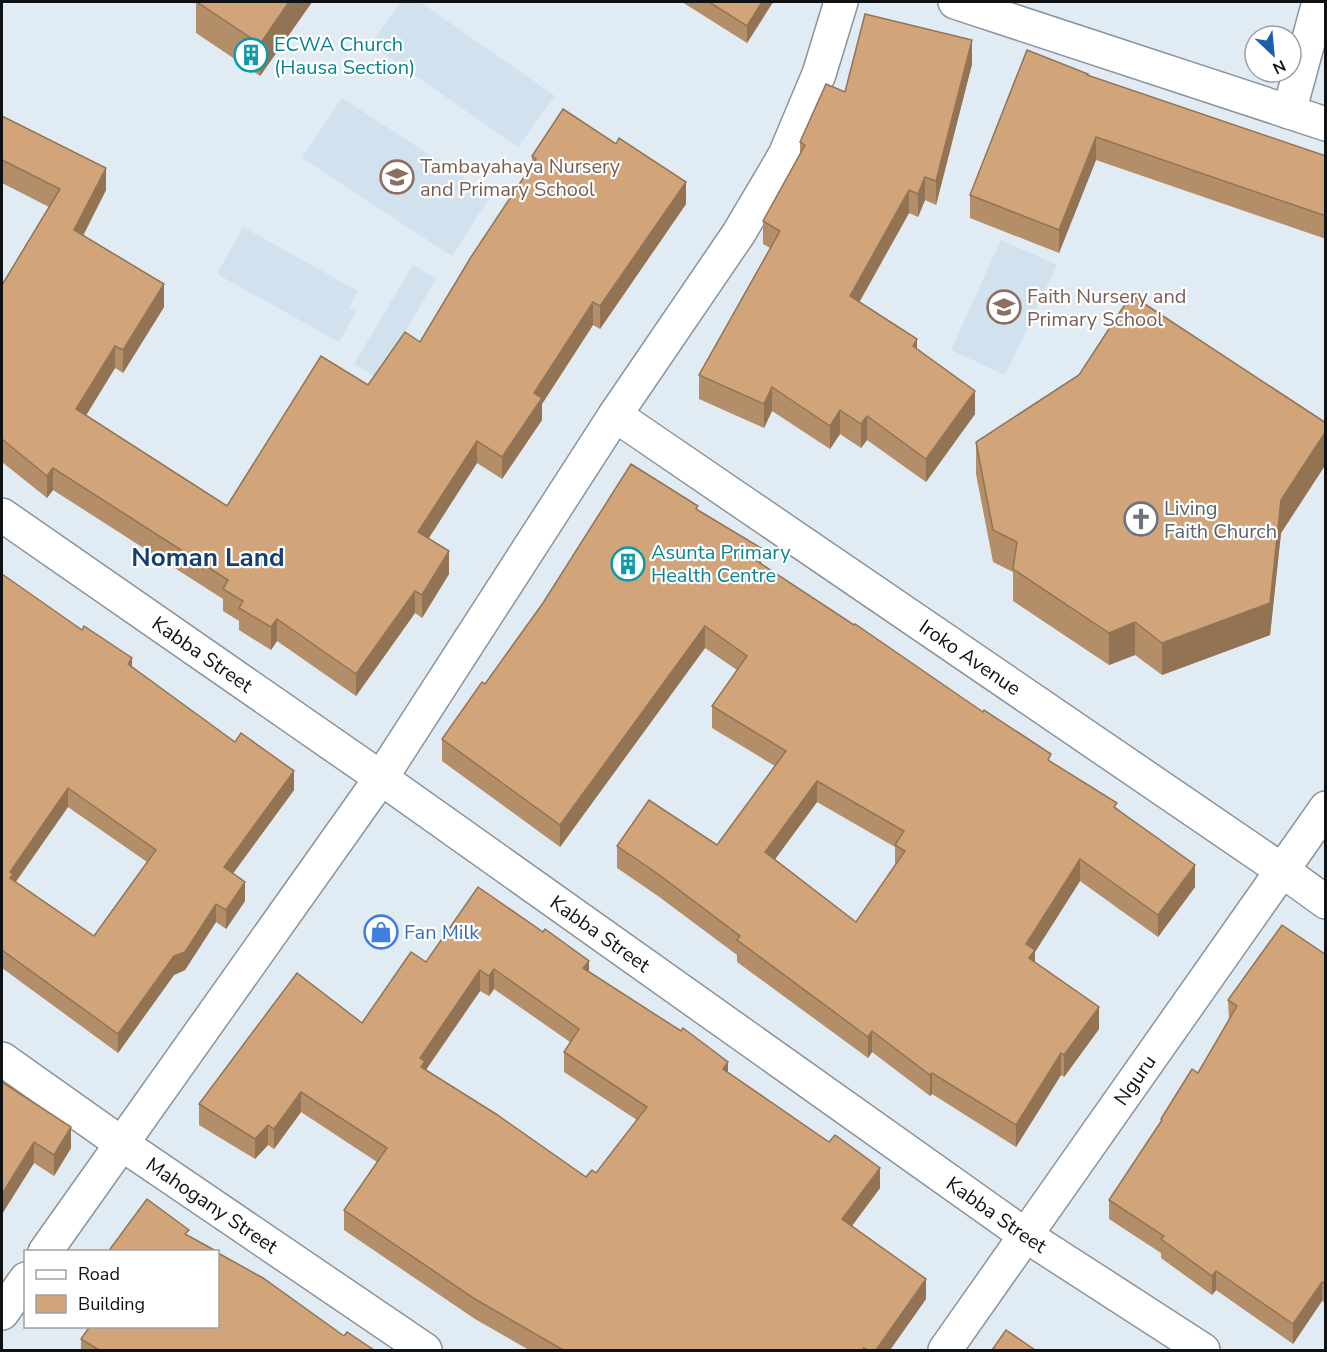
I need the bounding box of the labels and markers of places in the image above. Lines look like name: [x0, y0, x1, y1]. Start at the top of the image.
place label: ECWA Church (Hausa Section): [274, 31, 415, 81]
building icon: ECWA Church (Hausa Section): [233, 37, 269, 73]
place label: Tambayahaya Nursery and Primary School: [420, 153, 621, 203]
school or university icon: Tambayahaya Nursery and Primary School: [379, 159, 415, 195]
place label: Faith Nursery and Primary School: [1027, 283, 1186, 333]
school or university icon: Faith Nursery and Primary School: [986, 289, 1022, 325]
place label: Living Faith Church: [1164, 495, 1277, 545]
church icon: Living Faith Church: [1123, 501, 1159, 537]
place label: Asunta Primary Health Centre: [651, 539, 791, 589]
building icon: Asunta Primary Health Centre: [610, 546, 646, 582]
shop icon: Fan Milk: [363, 914, 399, 950]
place label: Fan Milk: [404, 919, 480, 946]

